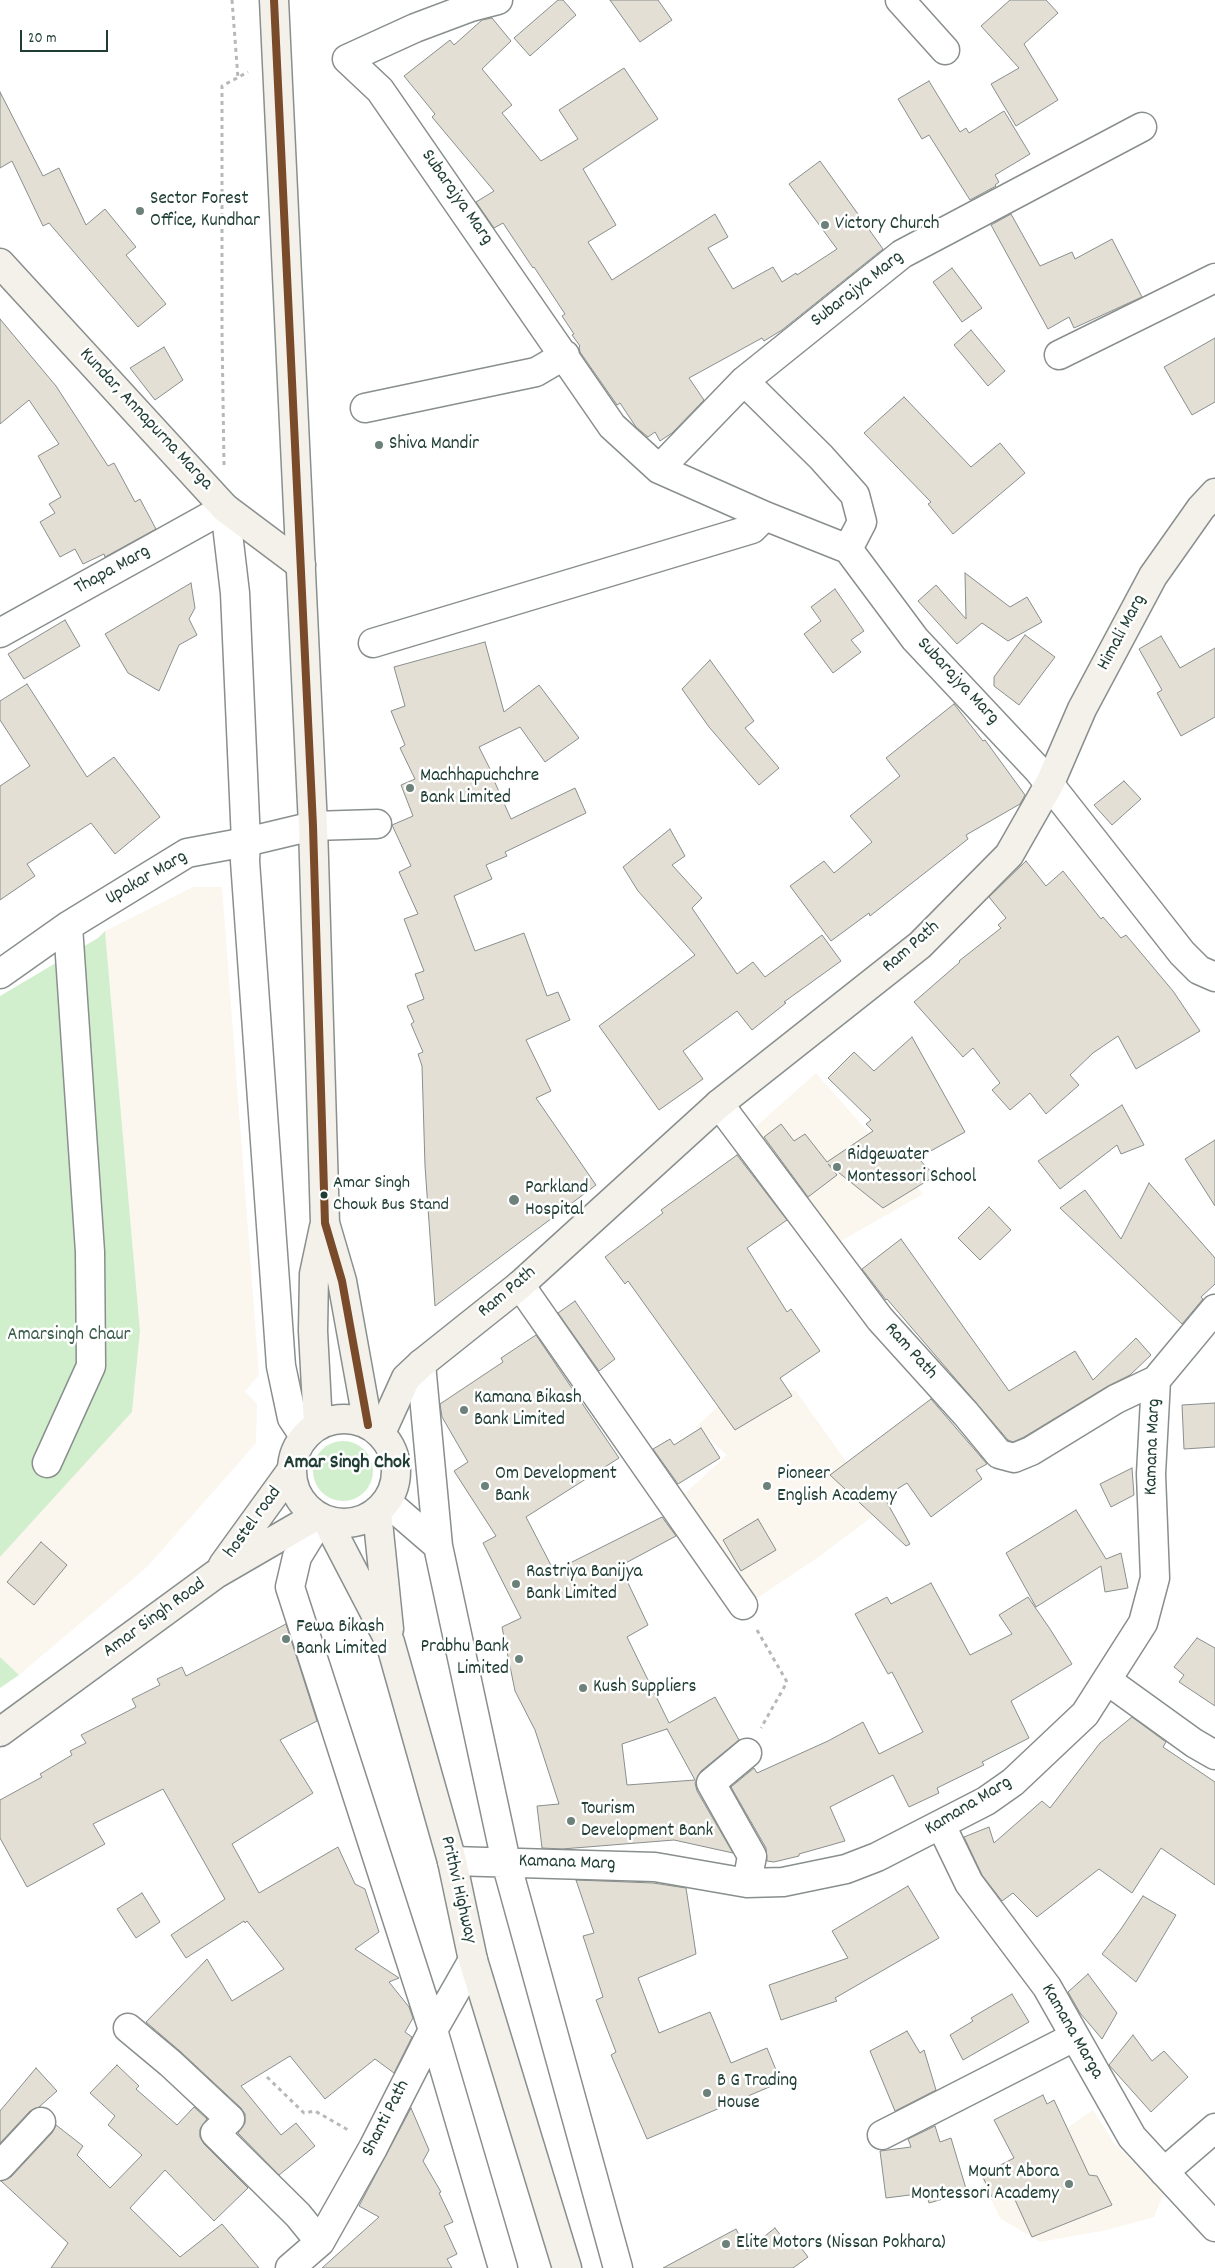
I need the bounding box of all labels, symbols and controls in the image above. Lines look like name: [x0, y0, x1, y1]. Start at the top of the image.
scale bar: [22, 20, 110, 52]
text: 20 m: [28, 28, 56, 50]
street label: Subarajya Marg: [415, 146, 497, 250]
place label: Sector Forest Office, Kundhar: [150, 189, 260, 233]
marker: Sector Forest Office, Kundhar: [134, 205, 146, 217]
place label: Victory Church: [835, 214, 939, 236]
marker: Victory Church: [819, 219, 831, 231]
street label: Subarajya Marg: [807, 247, 909, 333]
street label: Kundar, Annapurna Marga: [73, 344, 217, 496]
place label: Shiva Mandir: [389, 434, 479, 456]
marker: Shiva Mandir: [373, 439, 385, 451]
street label: Thapa Marg: [71, 541, 155, 601]
street label: Himali Marg: [1093, 591, 1153, 675]
street label: Subarajya Marg: [911, 634, 1003, 730]
place label: Machhapuchchre Bank Limited: [420, 766, 539, 810]
marker: Machhapuchchre Bank Limited: [404, 782, 416, 794]
street label: Upakar Marg: [102, 847, 192, 911]
street label: Ram Path: [879, 917, 945, 979]
place label: Ridgewater Montessori School: [847, 1145, 976, 1189]
marker: Ridgewater Montessori School: [831, 1161, 843, 1173]
place label: Amar Singh Chowk Bus Stand: [333, 1174, 449, 1216]
place label: Parkland Hospital: [525, 1178, 588, 1222]
marker: Amar Singh Chowk Bus Stand: [319, 1190, 329, 1200]
marker: Parkland Hospital: [507, 1193, 521, 1207]
street label: Ram Path: [474, 1262, 542, 1324]
street label: Ram Path: [879, 1319, 941, 1385]
park label: Amarsingh Chaur: [7, 1325, 131, 1347]
place label: Kamana Bikash Bank Limited: [474, 1388, 582, 1432]
street label: Kamana Marg: [1141, 1398, 1167, 1496]
marker: Kamana Bikash Bank Limited: [458, 1404, 470, 1416]
district label: Amar Singh Chok: [284, 1452, 410, 1476]
place label: Om Development Bank: [495, 1464, 617, 1508]
place label: Pioneer English Academy: [777, 1464, 897, 1508]
marker: Om Development Bank: [479, 1480, 491, 1492]
marker: Pioneer English Academy: [761, 1480, 773, 1492]
street label: hostel road: [220, 1483, 288, 1563]
place label: Rastriya Banijya Bank Limited: [526, 1562, 642, 1606]
street label: Amar Singh Road: [99, 1574, 211, 1664]
marker: Rastriya Banijya Bank Limited: [510, 1578, 522, 1590]
place label: Fewa Bikash Bank Limited: [296, 1617, 387, 1661]
marker: Fewa Bikash Bank Limited: [280, 1633, 292, 1645]
place label: Prabhu Bank Limited: [420, 1637, 509, 1681]
marker: Prabhu Bank Limited: [513, 1653, 525, 1665]
place label: Kush Suppliers: [593, 1677, 697, 1699]
marker: Kush Suppliers: [577, 1682, 589, 1694]
street label: Kamana Marg: [922, 1772, 1016, 1842]
place label: Tourism Development Bank: [581, 1799, 713, 1843]
marker: Tourism Development Bank: [565, 1815, 577, 1827]
street label: Prithvi Highway: [434, 1834, 480, 1946]
street label: Kamana Marg: [518, 1851, 616, 1877]
street label: Kamana Marga: [1035, 1980, 1107, 2084]
place label: B G Trading House: [717, 2071, 797, 2115]
street label: Shanti Path: [358, 2077, 416, 2161]
marker: B G Trading House: [701, 2087, 713, 2099]
place label: Mount Abora Montessori Academy: [911, 2162, 1059, 2206]
marker: Mount Abora Montessori Academy: [1063, 2178, 1075, 2190]
place label: Elite Motors (Nissan Pokhara): [736, 2233, 946, 2255]
marker: Elite Motors (Nissan Pokhara): [720, 2238, 732, 2250]

